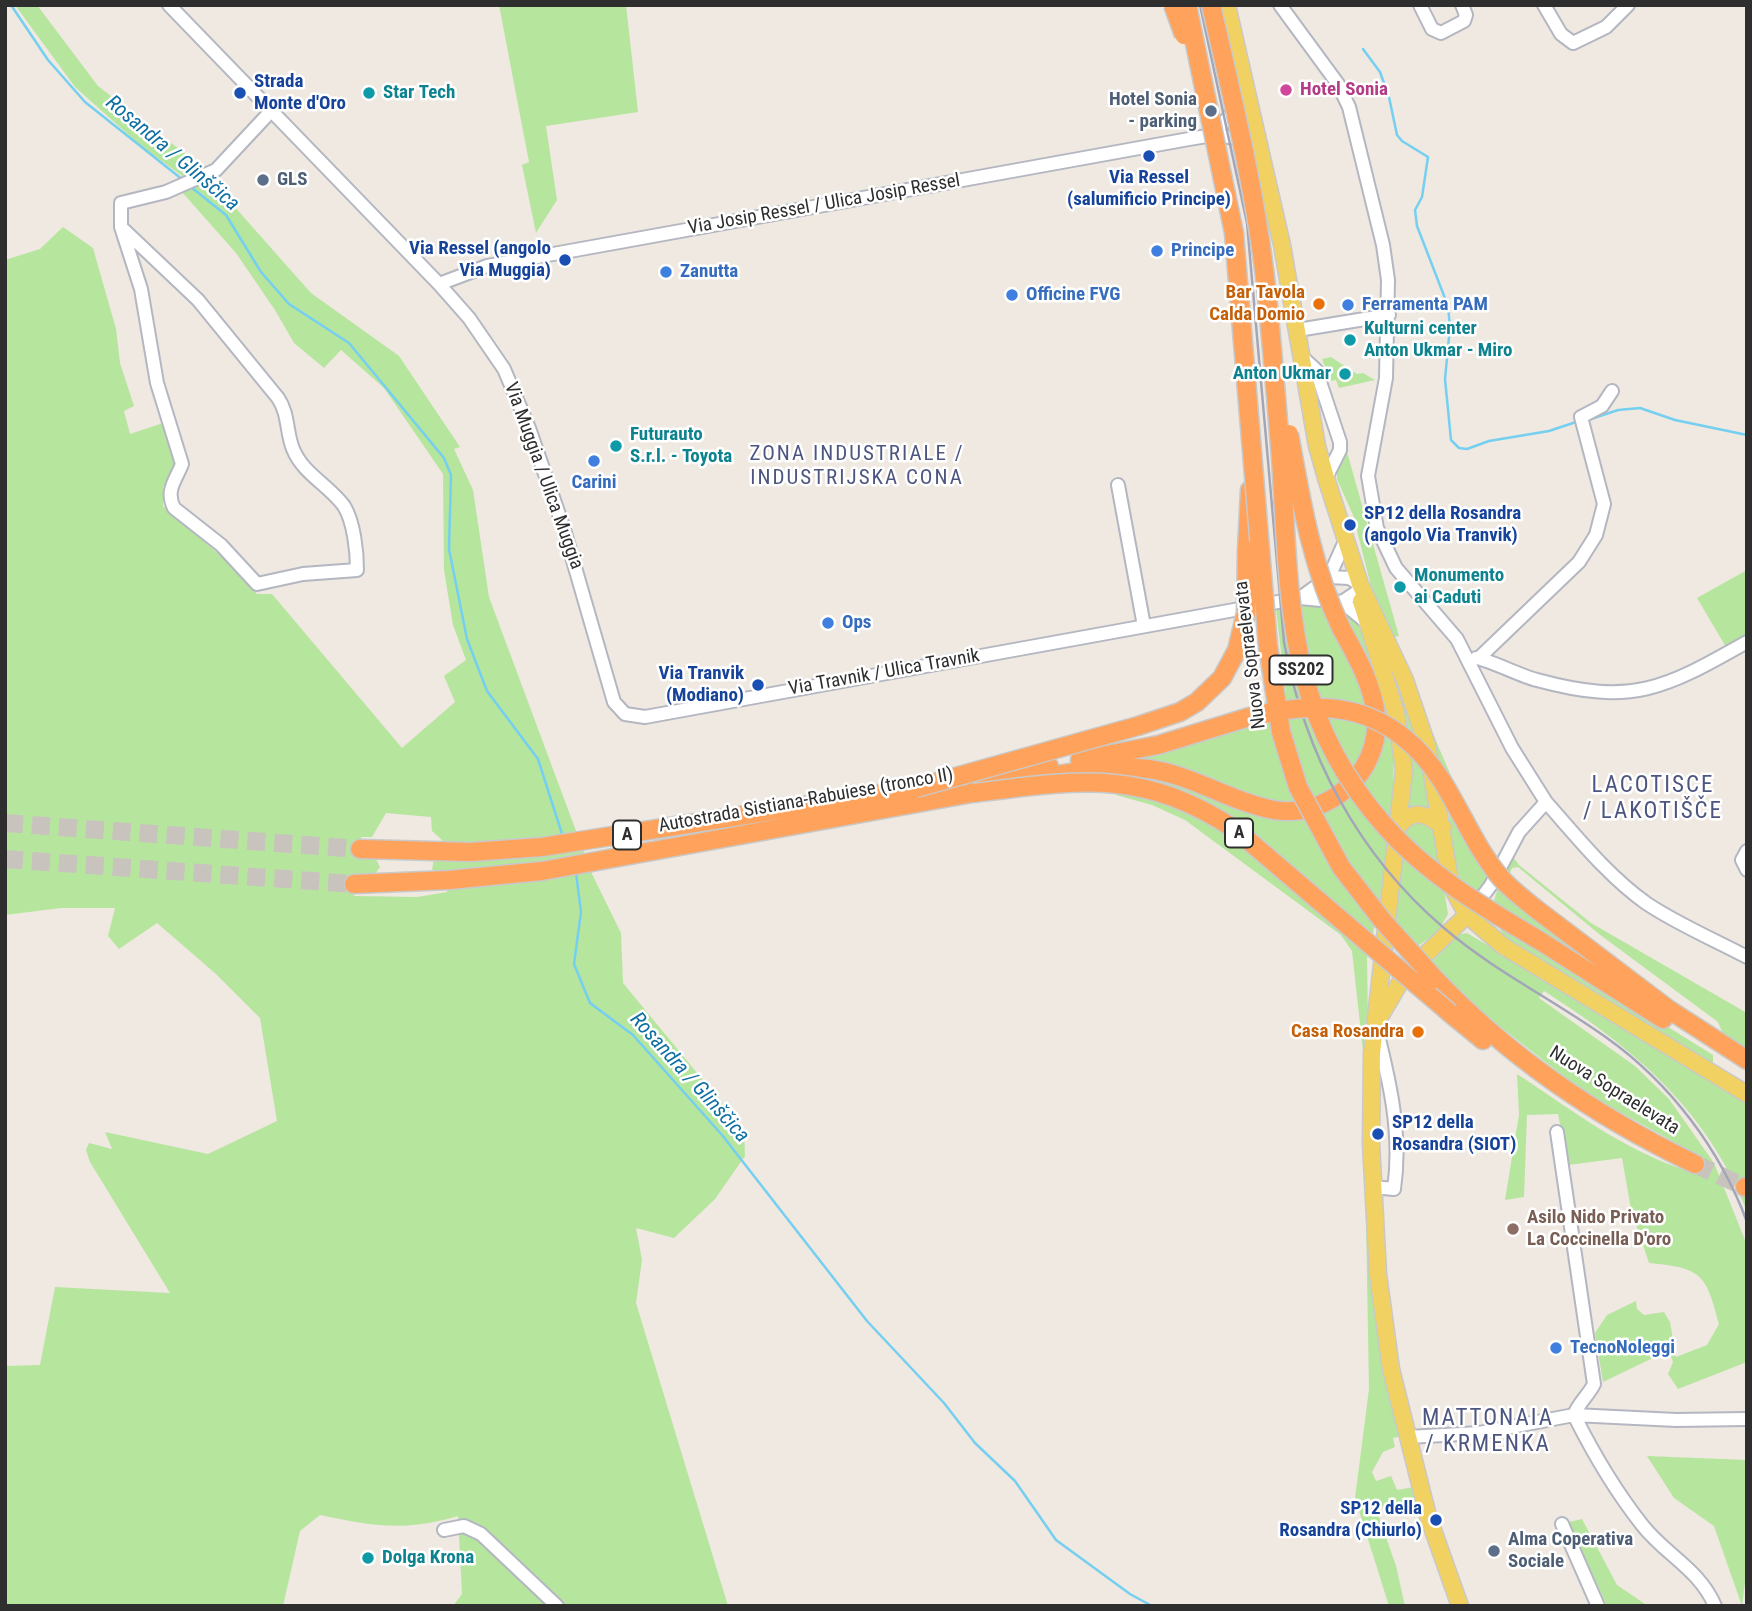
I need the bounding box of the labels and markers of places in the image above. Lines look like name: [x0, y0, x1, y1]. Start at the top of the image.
place label: Strada Monte d'Oro: [254, 71, 346, 115]
place label: Hotel Sonia: [1300, 79, 1388, 101]
place label: Star Tech: [383, 82, 455, 104]
marker: Hotel Sonia: [1278, 82, 1294, 98]
marker: Strada Monte d'Oro: [232, 85, 248, 101]
marker: Star Tech: [361, 85, 377, 101]
place label: Hotel Sonia - parking: [1109, 89, 1197, 133]
marker: Hotel Sonia - parking: [1203, 103, 1219, 119]
marker: Via Ressel (salumificio Principe): [1141, 148, 1157, 164]
place label: Via Ressel (salumificio Principe): [1067, 167, 1231, 211]
place label: GLS: [277, 169, 307, 191]
marker: GLS: [255, 172, 271, 188]
place label: Via Ressel (angolo Via Muggia): [409, 238, 551, 282]
place label: Principe: [1171, 240, 1234, 262]
marker: Principe: [1149, 243, 1165, 259]
marker: Via Ressel (angolo Via Muggia): [557, 252, 573, 268]
place label: Zanutta: [680, 261, 738, 283]
marker: Zanutta: [658, 264, 674, 280]
place label: Bar Tavola Calda Domio: [1209, 282, 1305, 326]
place label: Officine FVG: [1026, 284, 1120, 306]
marker: Officine FVG: [1004, 287, 1020, 303]
place label: Ferramenta PAM: [1362, 294, 1488, 316]
marker: Bar Tavola Calda Domio: [1311, 296, 1327, 312]
marker: Ferramenta PAM: [1340, 297, 1356, 313]
place label: Kulturni center Anton Ukmar - Miro: [1364, 318, 1512, 362]
marker: Kulturni center Anton Ukmar - Miro: [1342, 332, 1358, 348]
place label: Anton Ukmar: [1233, 363, 1331, 385]
marker: Anton Ukmar: [1337, 366, 1353, 382]
place label: Futurauto S.r.l. - Toyota: [630, 424, 732, 468]
marker: Futurauto S.r.l. - Toyota: [608, 438, 624, 454]
marker: Carini: [586, 453, 602, 469]
place label: Carini: [572, 472, 616, 494]
place label: SP12 della Rosandra (angolo Via Tranvik): [1364, 503, 1521, 547]
marker: SP12 della Rosandra (angolo Via Tranvik): [1342, 517, 1358, 533]
place label: Monumento ai Caduti: [1414, 565, 1504, 609]
marker: Monumento ai Caduti: [1392, 579, 1408, 595]
place label: Ops: [842, 612, 872, 634]
marker: Ops: [820, 615, 836, 631]
place label: Via Tranvik (Modiano): [658, 663, 744, 707]
marker: Via Tranvik (Modiano): [750, 677, 766, 693]
place label: Casa Rosandra: [1291, 1021, 1404, 1043]
marker: Casa Rosandra: [1410, 1024, 1426, 1040]
place label: SP12 della Rosandra (SIOT): [1392, 1112, 1516, 1156]
marker: SP12 della Rosandra (SIOT): [1370, 1126, 1386, 1142]
place label: Asilo Nido Privato La Coccinella D'oro: [1527, 1207, 1671, 1251]
marker: Asilo Nido Privato La Coccinella D'oro: [1505, 1221, 1521, 1237]
place label: TecnoNoleggi: [1570, 1337, 1675, 1359]
marker: TecnoNoleggi: [1548, 1340, 1564, 1356]
place label: SP12 della Rosandra (Chiurlo): [1279, 1498, 1422, 1542]
marker: SP12 della Rosandra (Chiurlo): [1428, 1512, 1444, 1528]
place label: Alma Coperativa Sociale: [1508, 1529, 1633, 1573]
marker: Alma Coperativa Sociale: [1486, 1543, 1502, 1559]
place label: Dolga Krona: [382, 1547, 474, 1569]
marker: Dolga Krona: [360, 1550, 376, 1566]

